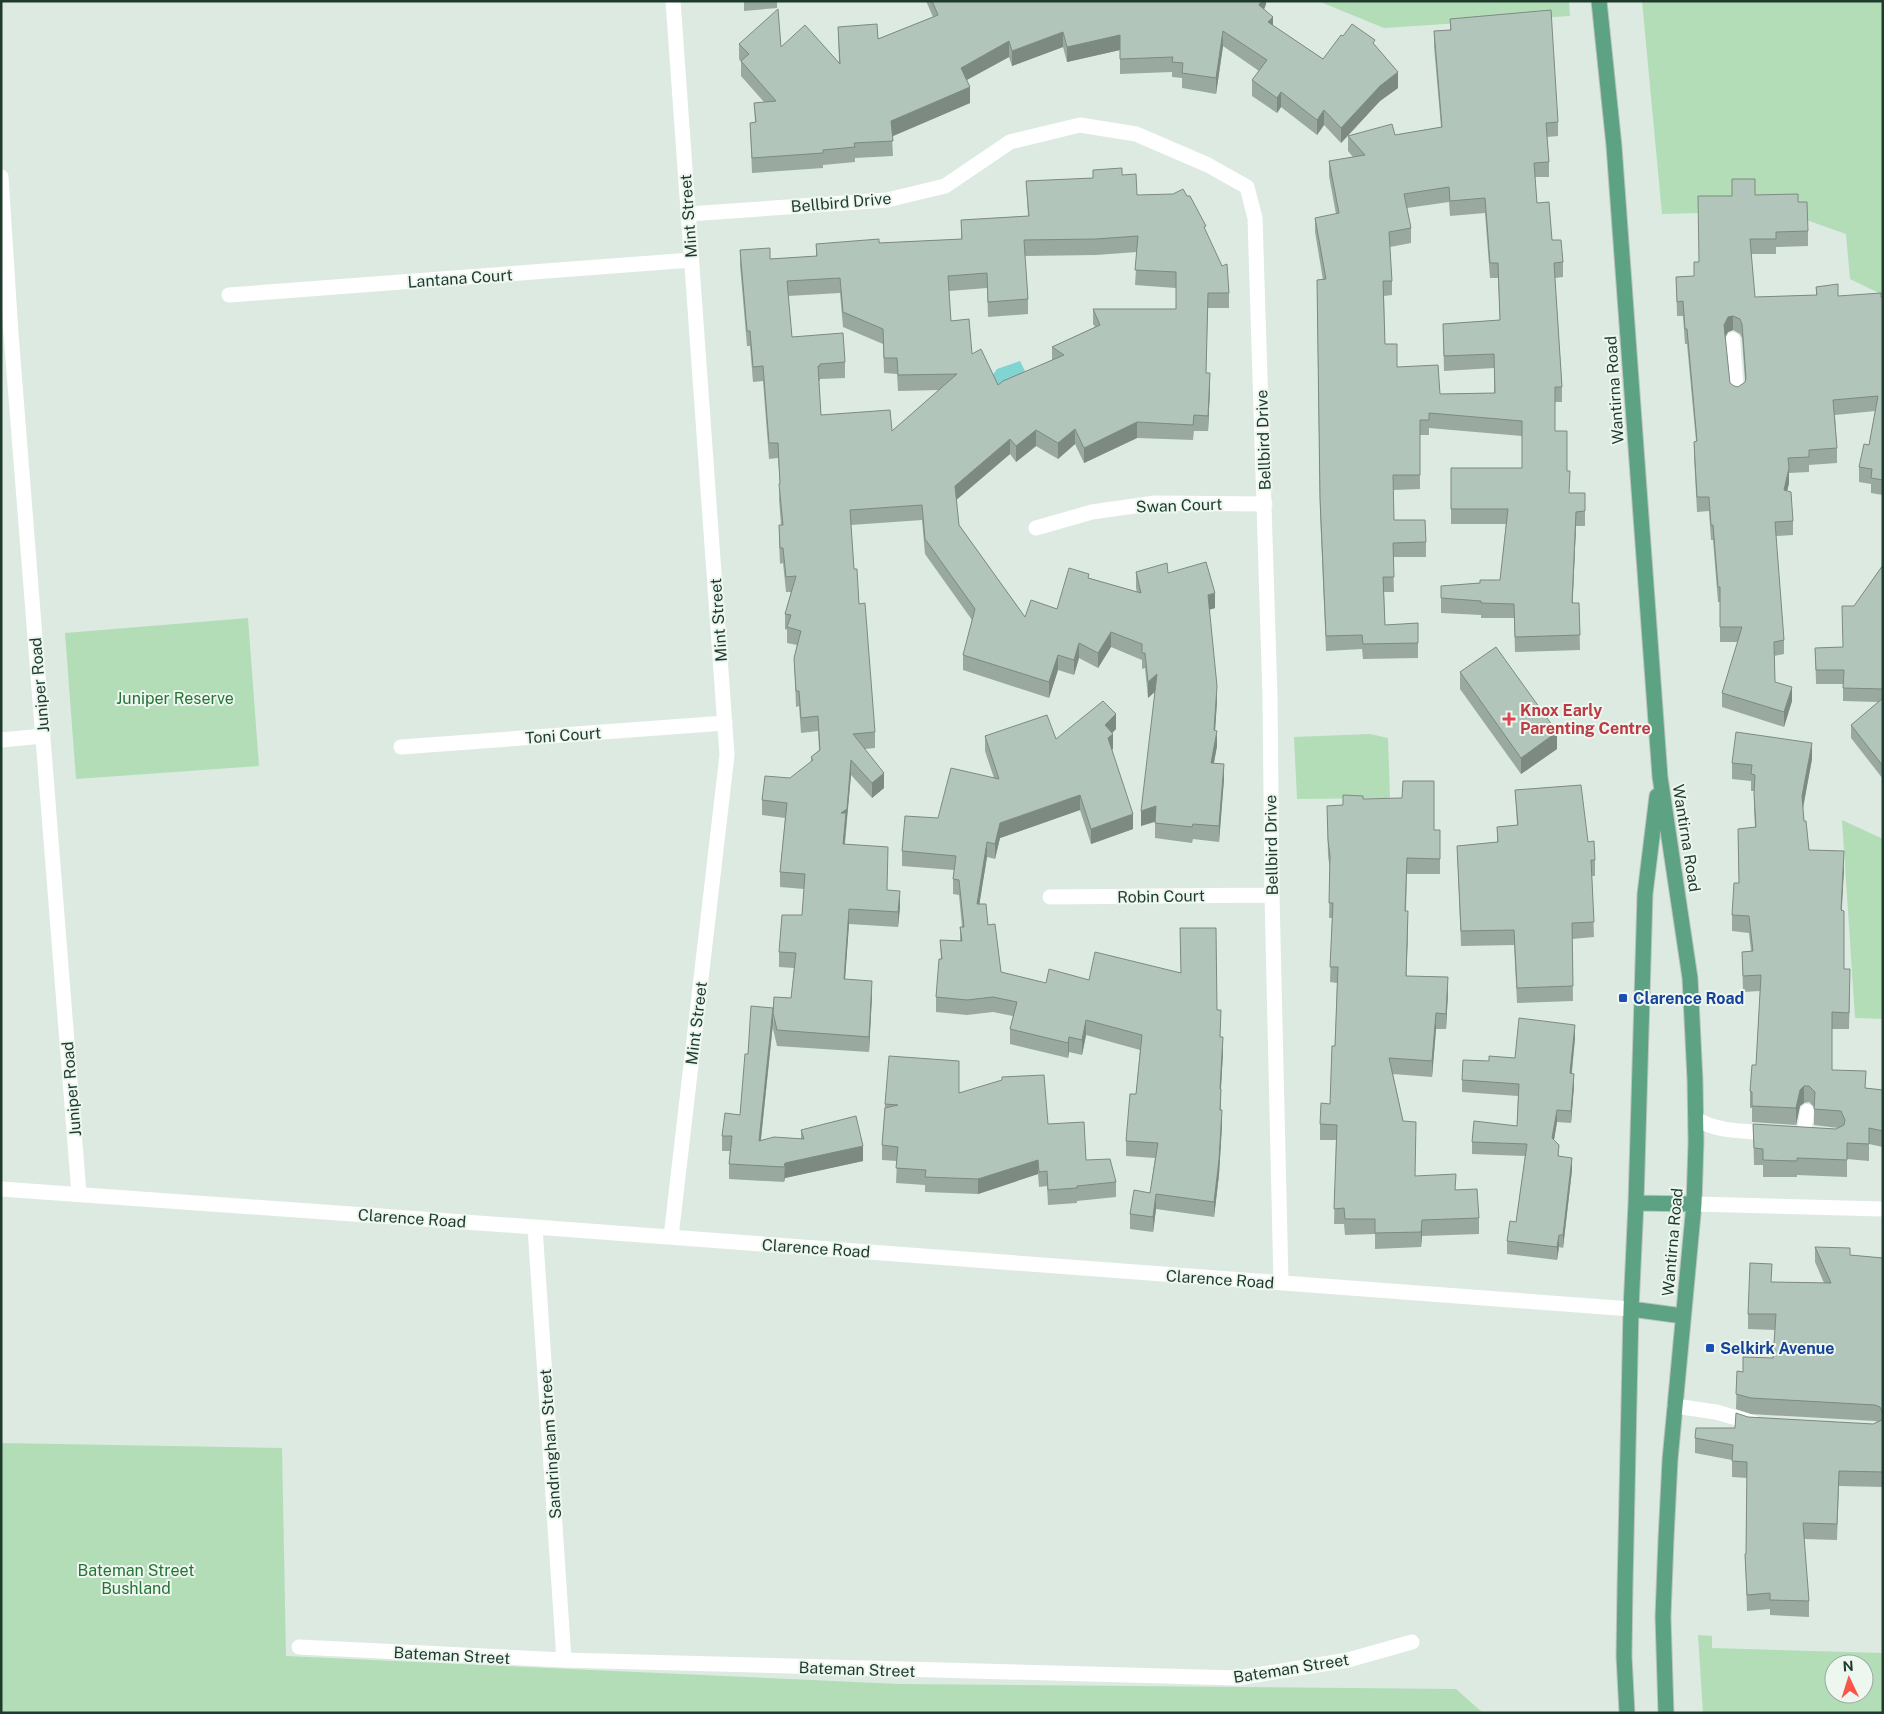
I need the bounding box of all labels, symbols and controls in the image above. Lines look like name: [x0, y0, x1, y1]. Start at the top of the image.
street label: Mint Street: [676, 173, 701, 259]
street label: Bellbird Drive: [790, 189, 892, 216]
street label: Lantana Court: [407, 265, 513, 292]
street label: Wantirna Road: [1601, 335, 1628, 445]
street label: Bellbird Drive: [1252, 389, 1275, 491]
street label: Swan Court: [1135, 494, 1223, 517]
street label: Mint Street: [706, 577, 731, 663]
street label: Juniper Road: [26, 637, 53, 733]
park label: Juniper Reserve: [116, 689, 234, 708]
place label: Knox Early Parenting Centre: [1520, 701, 1651, 738]
marker: Knox Early Parenting Centre: [1502, 712, 1516, 726]
street label: Toni Court: [524, 723, 602, 748]
street label: Wantirna Road: [1669, 783, 1704, 893]
street label: Bellbird Drive: [1261, 794, 1282, 895]
street label: Robin Court: [1117, 886, 1205, 907]
street label: Mint Street: [682, 980, 711, 1066]
place label: Clarence Road: [1633, 989, 1744, 1008]
marker: Clarence Road: [1617, 992, 1629, 1004]
street label: Juniper Road: [58, 1041, 85, 1137]
street label: Wantirna Road: [1658, 1187, 1687, 1297]
street label: Clarence Road: [357, 1205, 467, 1232]
street label: Clarence Road: [761, 1235, 871, 1262]
street label: Clarence Road: [1165, 1266, 1275, 1293]
place label: Selkirk Avenue: [1720, 1339, 1835, 1358]
marker: Selkirk Avenue: [1704, 1342, 1716, 1354]
street label: Sandringham Street: [536, 1368, 565, 1520]
park label: Bateman Street Bushland: [78, 1561, 194, 1598]
street label: Bateman Street: [393, 1643, 511, 1668]
street label: Bateman Street: [1232, 1650, 1350, 1687]
north arrow: [1824, 1654, 1874, 1704]
street label: Bateman Street: [798, 1658, 916, 1681]
text: N: [1842, 1658, 1854, 1674]

